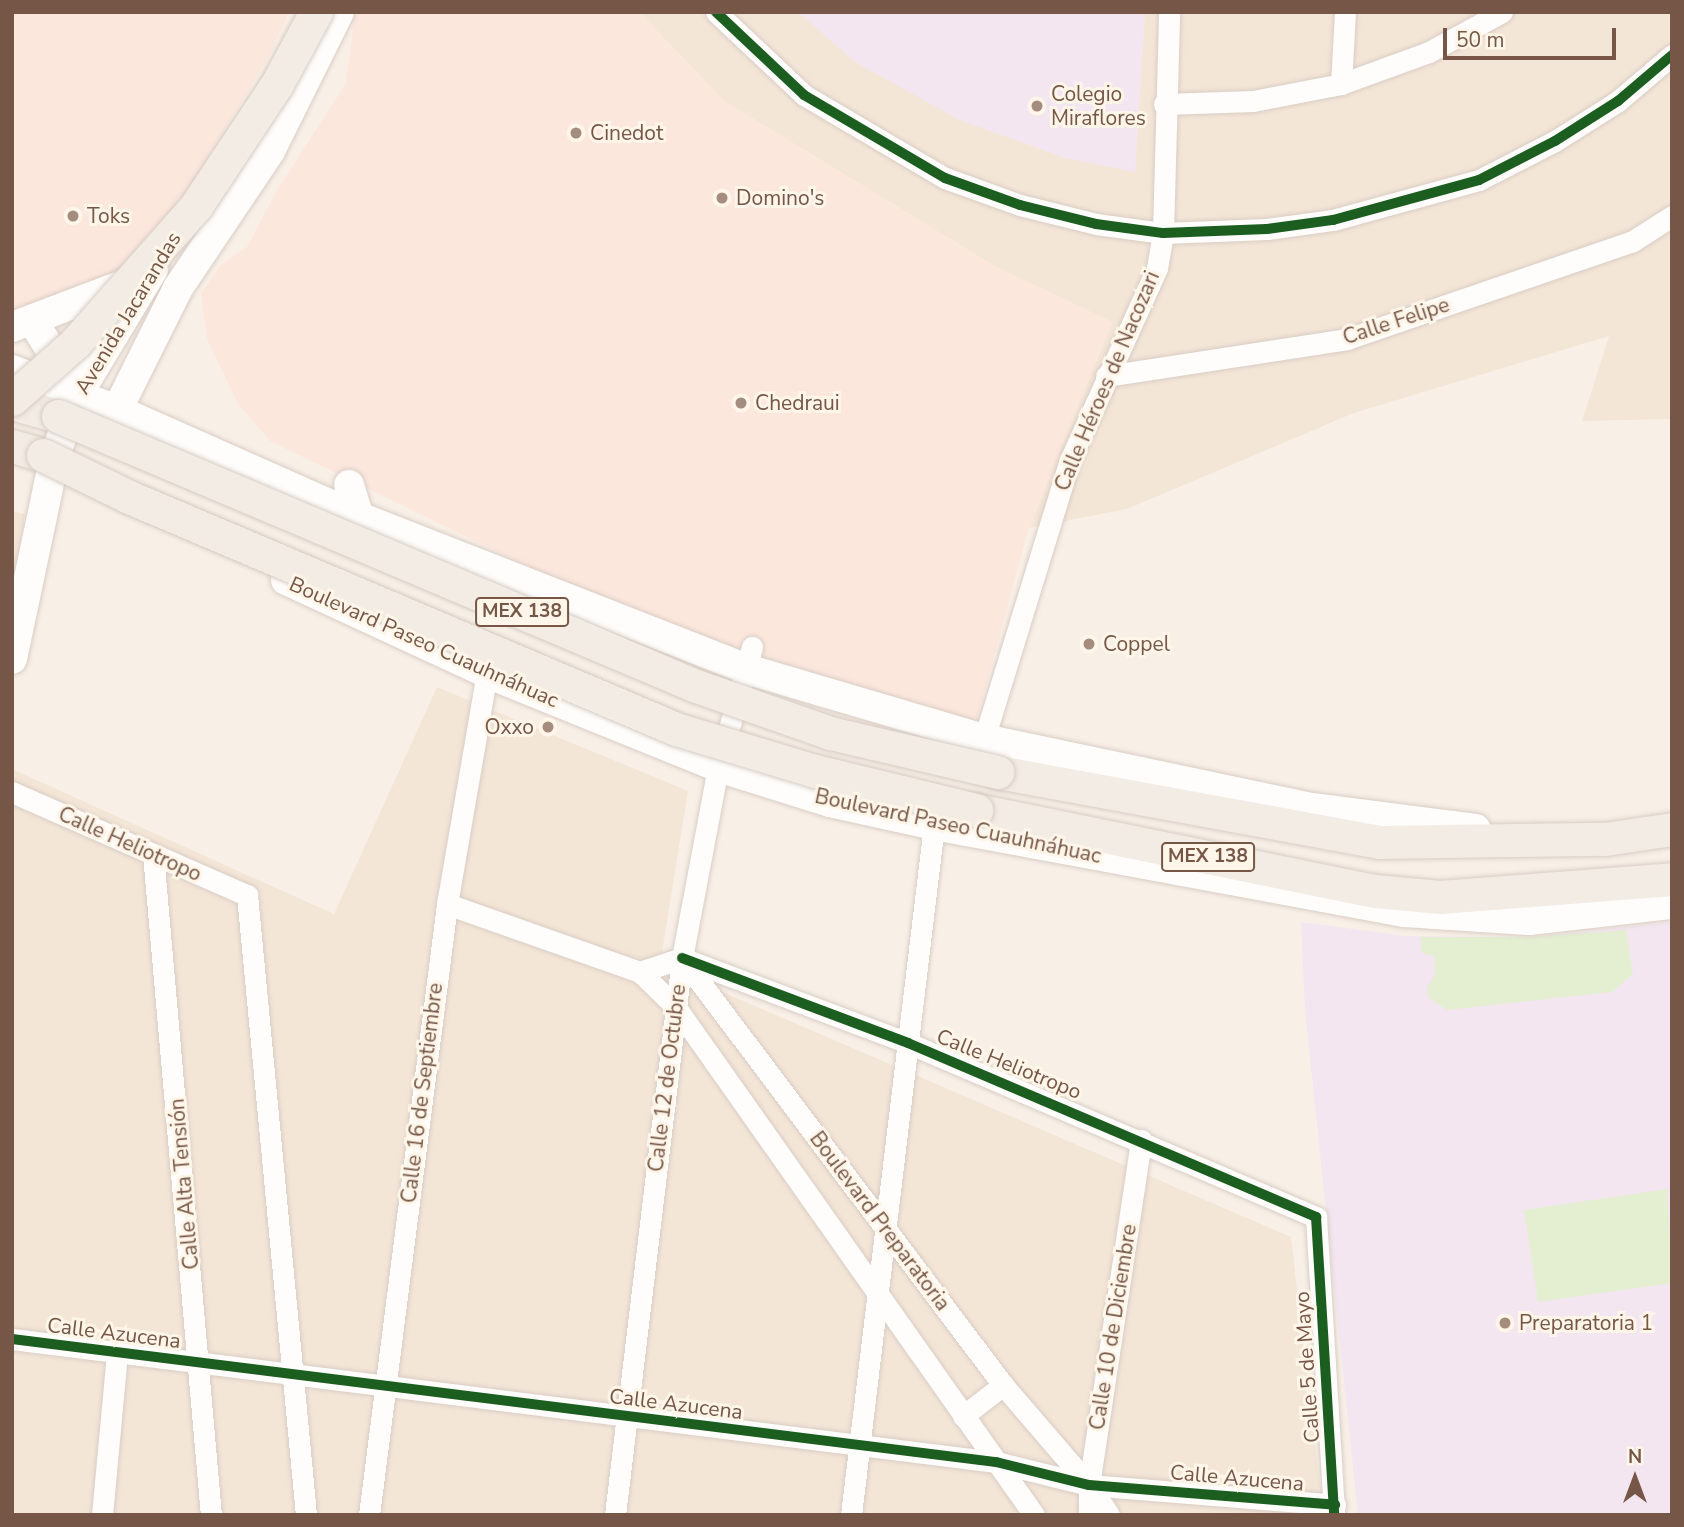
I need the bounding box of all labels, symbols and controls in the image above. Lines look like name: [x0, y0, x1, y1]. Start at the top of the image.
scale bar: [1446, 14, 1619, 58]
text: 50 m: [1456, 26, 1505, 54]
place label: Colegio Miraflores: [1051, 81, 1146, 131]
marker: Colegio Miraflores: [1029, 98, 1045, 114]
place label: Cinedot: [590, 120, 663, 146]
marker: Cinedot: [568, 125, 584, 141]
place label: Domino's: [736, 185, 824, 211]
marker: Domino's: [714, 190, 730, 206]
place label: Toks: [87, 203, 130, 229]
marker: Toks: [65, 208, 81, 224]
street label: Avenida Jacarandas: [70, 227, 186, 399]
street label: Calle Héroes de Nacozari: [1049, 267, 1165, 495]
street label: Calle Felipe: [1340, 292, 1452, 350]
place label: Chedraui: [755, 390, 840, 416]
marker: Chedraui: [733, 395, 749, 411]
street label: Boulevard Paseo Cuauhnáhuac: [286, 571, 562, 713]
road number: MEX 138: [475, 596, 569, 628]
place label: Coppel: [1103, 631, 1170, 657]
marker: Coppel: [1081, 636, 1097, 652]
place label: Oxxo: [484, 714, 534, 740]
marker: Oxxo: [540, 719, 556, 735]
street label: Boulevard Paseo Cuauhnáhuac: [813, 783, 1103, 869]
street label: Calle Heliotropo: [55, 801, 205, 887]
road number: MEX 138: [1161, 842, 1255, 872]
street label: Calle 16 de Septiembre: [396, 981, 448, 1205]
street label: Calle 12 de Octubre: [643, 983, 691, 1173]
street label: Calle Heliotropo: [933, 1023, 1085, 1105]
street label: Calle Alta Tensión: [164, 1097, 204, 1271]
street label: Boulevard Preparatoria: [804, 1127, 956, 1315]
street label: Calle 10 de Diciembre: [1084, 1222, 1142, 1432]
street label: Calle 5 de Mayo: [1289, 1290, 1325, 1444]
place label: Preparatoria 1: [1519, 1310, 1653, 1336]
street label: Calle Azucena: [46, 1312, 182, 1354]
marker: Preparatoria 1: [1497, 1315, 1513, 1331]
street label: Calle Azucena: [608, 1383, 744, 1425]
north arrow: [1600, 1443, 1670, 1513]
text: N: [1628, 1444, 1642, 1470]
street label: Calle Azucena: [1169, 1460, 1305, 1496]

